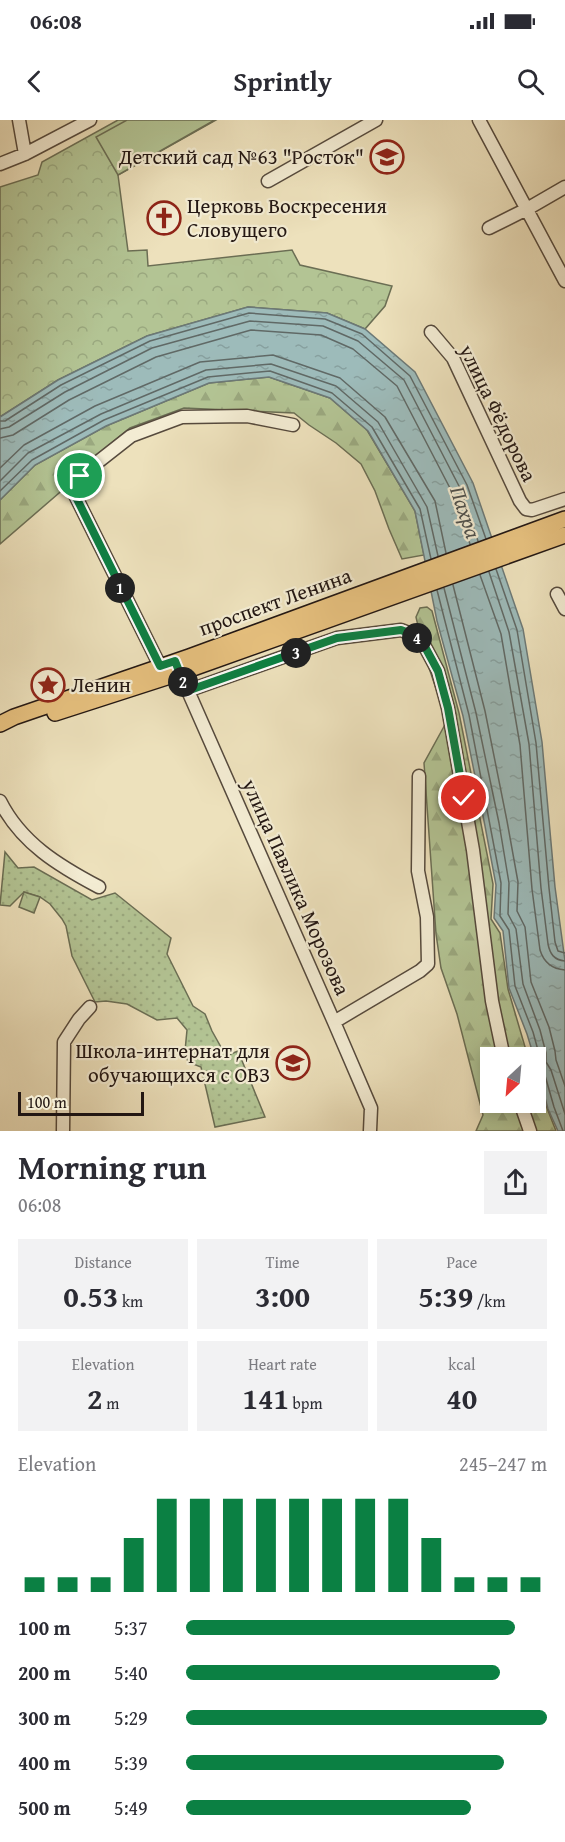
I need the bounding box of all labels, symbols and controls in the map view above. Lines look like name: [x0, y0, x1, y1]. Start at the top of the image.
text: 06:08: [30, 5, 82, 37]
text: Sprintly: [233, 61, 332, 101]
icon: back: [18, 65, 51, 98]
icon: search: [514, 65, 547, 98]
school or university icon: Детский сад №63 "Росток": [369, 139, 405, 175]
place label: Детский сад №63 "Росток": [118, 141, 364, 172]
place label: Церковь Воскресения Словущего: [187, 190, 387, 245]
church icon: Церковь Воскресения Словущего: [146, 200, 182, 236]
street label: улица Фёдорова: [451, 338, 545, 487]
pin: [54, 450, 105, 501]
icon: arrive: [63, 459, 96, 492]
water label: Пахра: [442, 482, 490, 542]
street label: проспект Ленина: [194, 559, 356, 644]
pin: 1: [105, 573, 135, 603]
text: 1: [116, 576, 124, 600]
pin: 4: [402, 623, 432, 653]
text: 4: [413, 626, 421, 650]
pin: 3: [281, 638, 311, 668]
text: 3: [292, 641, 300, 665]
place icon: Ленин: [30, 667, 66, 703]
pin: 2: [168, 667, 198, 697]
place label: Ленин: [71, 669, 131, 700]
text: 2: [179, 670, 187, 694]
pin: [438, 772, 489, 823]
street label: улица Павлика Морозова: [234, 773, 358, 1000]
icon: check: [447, 781, 480, 814]
place label: Школа-интернат для обучающихся с ОВЗ: [75, 1035, 270, 1090]
school or university icon: Школа-интернат для обучающихся с ОВЗ: [275, 1045, 311, 1081]
north arrow: [480, 1047, 546, 1113]
map controls: [480, 1047, 546, 1113]
scale bar: [18, 1089, 144, 1116]
text: 100 m: [27, 1090, 67, 1114]
text: Morning run: [18, 1143, 207, 1191]
button: share: [484, 1151, 547, 1214]
text: 06:08: [18, 1190, 61, 1219]
text: Distance: [74, 1250, 132, 1274]
text: Time: [265, 1250, 300, 1274]
text: Pace: [446, 1250, 477, 1274]
text: 0.53: [63, 1274, 118, 1318]
text: 3:00: [255, 1274, 310, 1318]
text: 5:39: [418, 1274, 473, 1318]
text: km: [118, 1289, 143, 1313]
text: /km: [473, 1289, 506, 1313]
text: Elevation: [72, 1352, 134, 1376]
text: Heart rate: [248, 1352, 317, 1376]
text: kcal: [448, 1352, 475, 1376]
text: 2: [87, 1376, 103, 1420]
text: 141: [242, 1376, 289, 1420]
text: 40: [446, 1376, 477, 1420]
text: m: [103, 1391, 119, 1415]
text: bpm: [289, 1391, 323, 1415]
text: Elevation: [18, 1449, 96, 1478]
text: 245–247 m: [459, 1449, 547, 1478]
text: 100 m: [18, 1613, 71, 1642]
text: 5:37: [114, 1613, 148, 1642]
text: 200 m: [18, 1658, 71, 1687]
text: 5:40: [114, 1658, 148, 1687]
text: 300 m: [18, 1703, 71, 1732]
text: 5:29: [114, 1703, 148, 1732]
text: 400 m: [18, 1748, 71, 1777]
text: 5:39: [114, 1748, 148, 1777]
text: 500 m: [18, 1793, 71, 1822]
text: 5:49: [114, 1793, 148, 1822]

